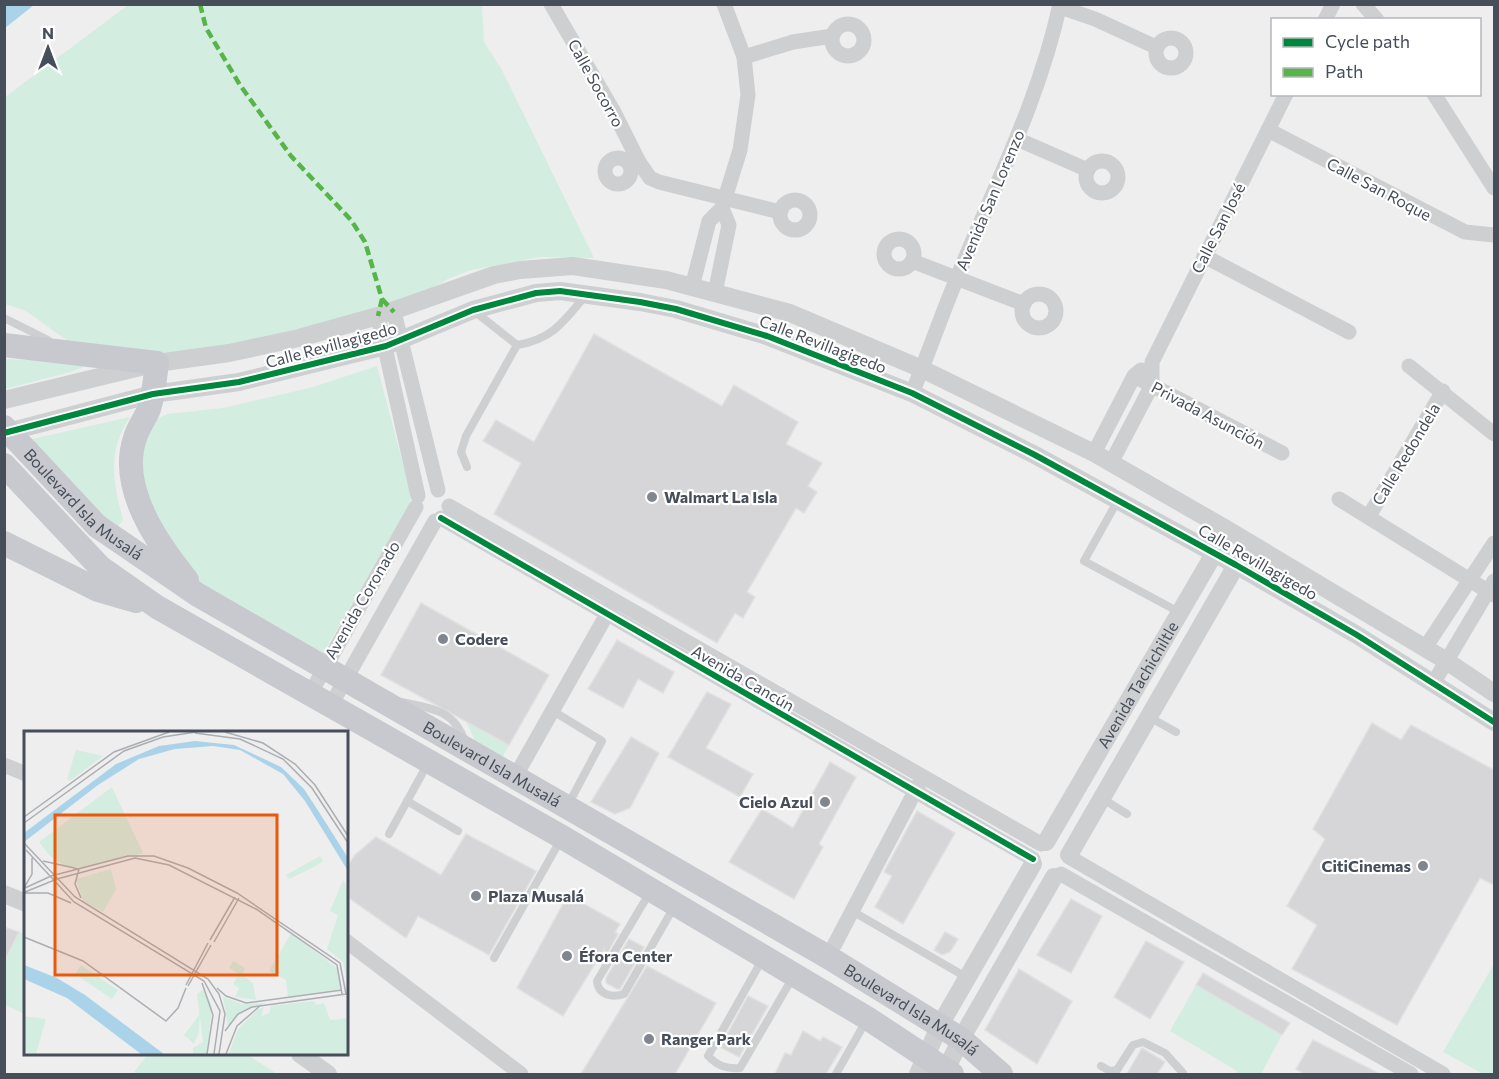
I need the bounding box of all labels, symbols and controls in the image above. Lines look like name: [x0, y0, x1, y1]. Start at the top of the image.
north arrow: [18, 18, 78, 78]
legend: [1271, 18, 1481, 96]
text: N: [42, 23, 54, 42]
text: Cycle path: [1325, 30, 1410, 52]
street label: Calle Socorro: [565, 36, 628, 130]
text: Path: [1325, 60, 1363, 82]
street label: Avenida San Lorenzo: [951, 127, 1028, 273]
street label: Calle San Roque: [1324, 153, 1435, 224]
street label: Calle San José: [1187, 179, 1248, 276]
street label: Calle Revillagigedo: [757, 311, 889, 377]
street label: Calle Revillagigedo: [263, 318, 398, 371]
street label: Privada Asunción: [1149, 377, 1268, 452]
street label: Calle Redondela: [1368, 399, 1444, 508]
street label: Boulevard Isla Musalá: [21, 444, 147, 563]
place label: Walmart La Isla: [664, 487, 778, 506]
marker: Walmart La Isla: [645, 490, 659, 504]
street label: Calle Revillagigedo: [1195, 520, 1321, 603]
street label: Avenida Coronado: [320, 537, 403, 662]
street label: Avenida Tachichiltle: [1093, 618, 1182, 751]
place label: Codere: [455, 629, 508, 648]
marker: Codere: [436, 632, 450, 646]
street label: Avenida Cancún: [689, 641, 798, 715]
street label: Boulevard Isla Musalá: [420, 717, 564, 811]
inset map: [24, 731, 348, 1055]
place label: Cielo Azul: [739, 792, 813, 811]
marker: Cielo Azul: [818, 795, 832, 809]
place label: CitiCinemas: [1321, 856, 1411, 875]
marker: CitiCinemas: [1416, 859, 1430, 873]
place label: Plaza Musalá: [488, 886, 584, 905]
marker: Plaza Musalá: [469, 889, 483, 903]
place label: Éfora Center: [579, 946, 673, 965]
marker: Éfora Center: [560, 949, 574, 963]
street label: Boulevard Isla Musalá: [841, 959, 983, 1059]
place label: Ranger Park: [661, 1029, 752, 1048]
marker: Ranger Park: [642, 1032, 656, 1046]

